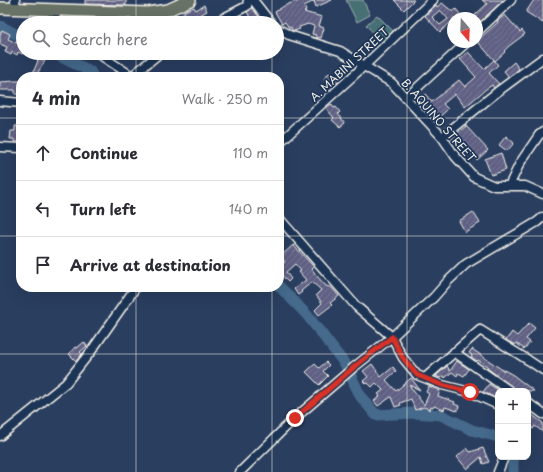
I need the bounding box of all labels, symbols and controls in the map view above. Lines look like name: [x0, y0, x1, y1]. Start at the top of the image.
north arrow: [447, 12, 483, 48]
search box: [16, 16, 284, 60]
street label: A. MABINI STREET: [306, 22, 393, 105]
icon: search: [30, 27, 52, 49]
text: Search here: [62, 27, 148, 50]
street label: B. AQUINO STREET: [398, 74, 481, 166]
text: 4 min: [32, 85, 80, 111]
text: Walk · 250 m: [182, 89, 268, 108]
text: Continue: [70, 141, 138, 164]
icon: ahead: [32, 142, 54, 164]
text: 110 m: [233, 143, 268, 162]
text: Turn left: [70, 197, 136, 220]
icon: left: [32, 198, 54, 220]
text: 140 m: [229, 199, 268, 218]
text: Arrive at destination: [70, 253, 231, 276]
icon: arrive: [32, 254, 54, 276]
route start: [461, 383, 479, 401]
map controls: [495, 388, 531, 460]
button: +: [495, 388, 531, 424]
route end: [286, 409, 304, 427]
button: −: [495, 424, 531, 460]

